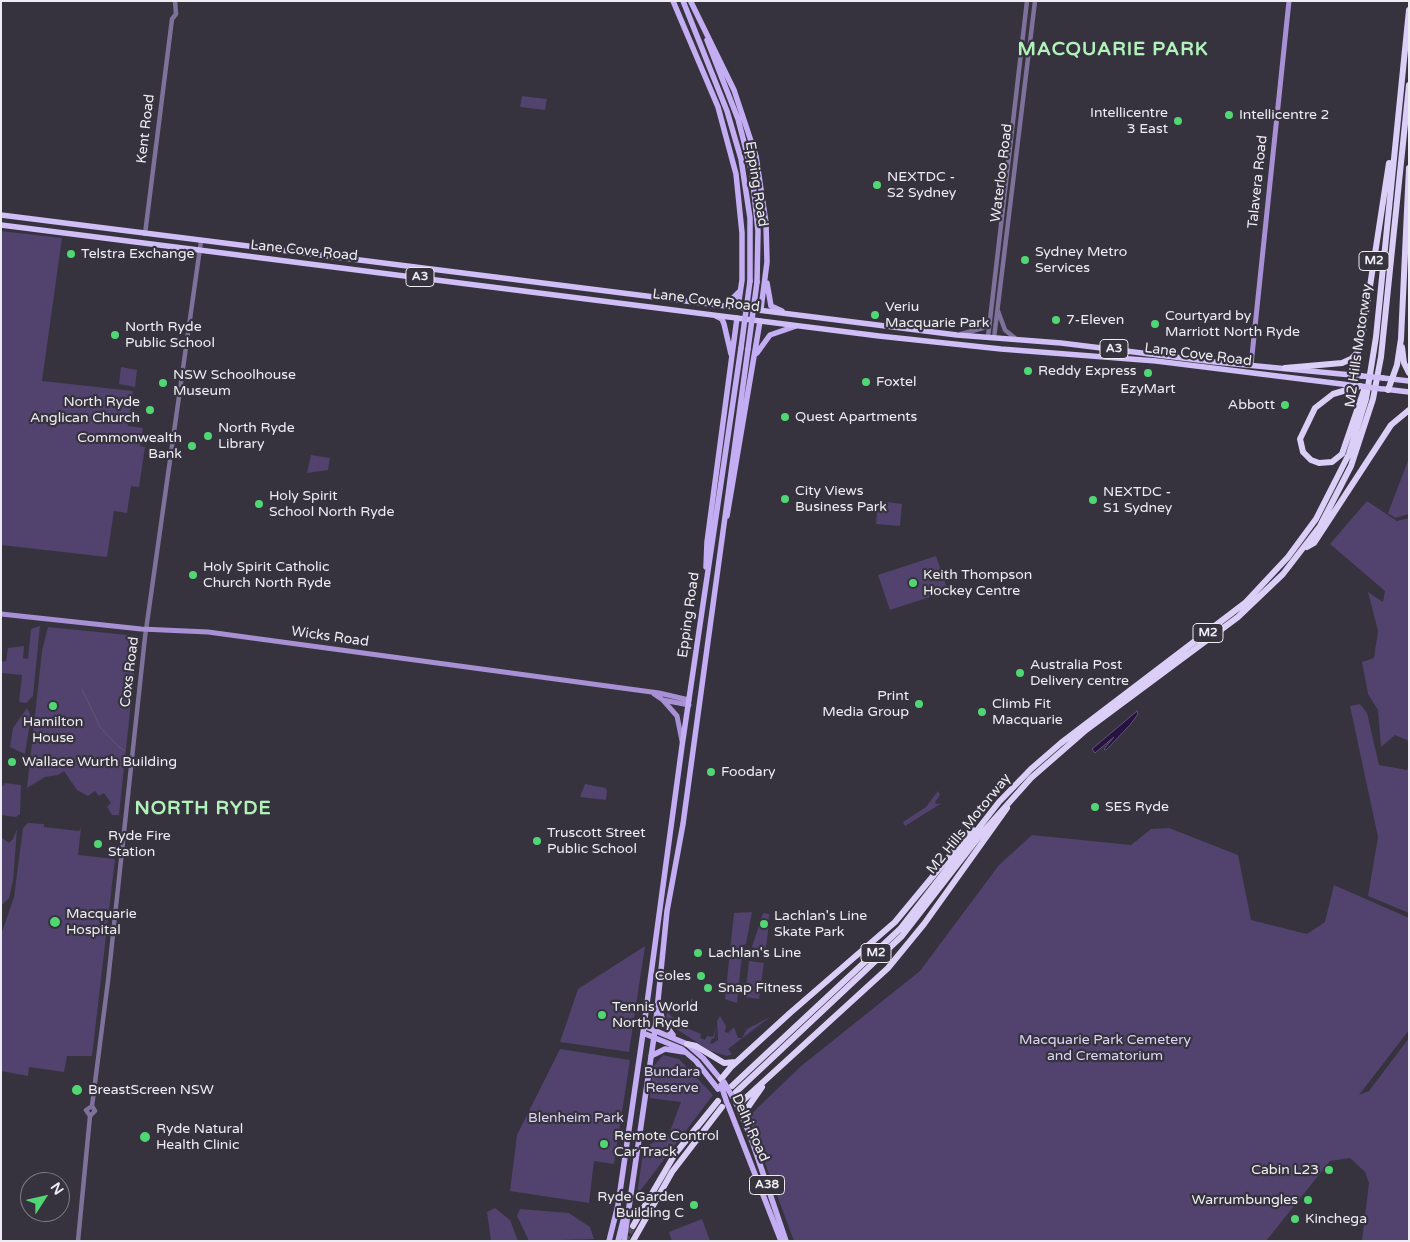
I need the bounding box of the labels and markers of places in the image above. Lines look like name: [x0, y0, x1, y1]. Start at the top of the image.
place label: Intellicentre 3 East: [1090, 105, 1168, 138]
place label: Intellicentre 2: [1239, 107, 1329, 123]
marker: Intellicentre 2: [1223, 109, 1235, 121]
marker: Intellicentre 3 East: [1172, 115, 1184, 127]
place label: NEXTDC - S2 Sydney: [887, 169, 956, 202]
marker: NEXTDC - S2 Sydney: [871, 179, 883, 191]
place label: Sydney Metro Services: [1035, 244, 1127, 276]
place label: Telstra Exchange: [81, 246, 194, 262]
marker: Telstra Exchange: [65, 248, 77, 260]
marker: Sydney Metro Services: [1019, 254, 1031, 266]
place label: Veriu Macquarie Park: [885, 299, 989, 332]
place label: Courtyard by Marriott North Ryde: [1165, 308, 1300, 341]
marker: Veriu Macquarie Park: [869, 309, 881, 321]
place label: 7-Eleven: [1066, 312, 1124, 328]
marker: 7-Eleven: [1050, 314, 1062, 326]
marker: Courtyard by Marriott North Ryde: [1149, 318, 1161, 330]
place label: North Ryde Public School: [125, 319, 215, 352]
marker: North Ryde Public School: [109, 329, 121, 341]
place label: Reddy Express: [1038, 363, 1137, 379]
marker: Reddy Express: [1022, 365, 1034, 377]
place label: NSW Schoolhouse Museum: [173, 367, 296, 400]
marker: EzyMart: [1142, 367, 1154, 379]
place label: Foxtel: [876, 374, 917, 390]
marker: Foxtel: [860, 376, 872, 388]
marker: NSW Schoolhouse Museum: [157, 377, 169, 389]
place label: EzyMart: [1120, 381, 1176, 397]
place label: North Ryde Anglican Church: [30, 394, 140, 427]
place label: Abbott: [1228, 397, 1275, 413]
marker: Abbott: [1279, 399, 1291, 411]
marker: North Ryde Anglican Church: [144, 404, 156, 416]
place label: Quest Apartments: [795, 409, 917, 425]
marker: Quest Apartments: [779, 411, 791, 423]
place label: North Ryde Library: [218, 420, 295, 452]
place label: Commonwealth Bank: [77, 430, 182, 462]
marker: North Ryde Library: [202, 430, 214, 442]
marker: Commonwealth Bank: [186, 440, 198, 452]
place label: City Views Business Park: [795, 483, 887, 516]
place label: NEXTDC - S1 Sydney: [1103, 484, 1172, 516]
place label: Holy Spirit School North Ryde: [269, 488, 394, 520]
marker: City Views Business Park: [779, 493, 791, 505]
marker: NEXTDC - S1 Sydney: [1087, 494, 1099, 506]
marker: Holy Spirit School North Ryde: [253, 498, 265, 510]
place label: Holy Spirit Catholic Church North Ryde: [203, 559, 331, 592]
place label: Keith Thompson Hockey Centre: [923, 567, 1032, 600]
marker: Holy Spirit Catholic Church North Ryde: [187, 569, 199, 581]
marker: Keith Thompson Hockey Centre: [907, 577, 919, 589]
place label: Australia Post Delivery centre: [1030, 657, 1129, 690]
marker: Australia Post Delivery centre: [1014, 667, 1026, 679]
place label: Print Media Group: [822, 688, 909, 720]
place label: Climb Fit Macquarie: [992, 696, 1063, 729]
marker: Print Media Group: [913, 698, 925, 710]
marker: Hamilton House: [47, 700, 59, 712]
marker: Climb Fit Macquarie: [976, 706, 988, 718]
place label: Hamilton House: [23, 714, 83, 746]
place label: Wallace Wurth Building: [22, 754, 177, 770]
marker: Wallace Wurth Building: [6, 756, 18, 768]
place label: Foodary: [721, 764, 776, 780]
marker: Foodary: [705, 766, 717, 778]
place label: SES Ryde: [1105, 799, 1169, 815]
marker: SES Ryde: [1089, 801, 1101, 813]
place label: Truscott Street Public School: [547, 825, 646, 858]
place label: Ryde Fire Station: [108, 828, 171, 860]
marker: Truscott Street Public School: [531, 835, 543, 847]
marker: Ryde Fire Station: [92, 838, 104, 850]
place label: Macquarie Hospital: [66, 906, 137, 939]
place label: Lachlan's Line Skate Park: [774, 908, 867, 940]
marker: Macquarie Hospital: [48, 915, 62, 929]
marker: Lachlan's Line Skate Park: [758, 918, 770, 930]
place label: Lachlan's Line: [708, 945, 801, 961]
marker: Lachlan's Line: [692, 947, 704, 959]
place label: Coles: [655, 968, 691, 984]
marker: Coles: [695, 970, 707, 982]
place label: Snap Fitness: [718, 980, 802, 996]
marker: Snap Fitness: [702, 982, 714, 994]
place label: Tennis World North Ryde: [612, 999, 698, 1032]
marker: Tennis World North Ryde: [596, 1009, 608, 1021]
place label: BreastScreen NSW: [88, 1082, 214, 1098]
marker: BreastScreen NSW: [70, 1083, 84, 1097]
place label: Ryde Natural Health Clinic: [156, 1121, 243, 1154]
place label: Remote Control Car Track: [614, 1128, 719, 1160]
marker: Ryde Natural Health Clinic: [138, 1130, 152, 1144]
marker: Remote Control Car Track: [598, 1138, 610, 1150]
place label: Cabin L23: [1251, 1162, 1319, 1178]
marker: Cabin L23: [1323, 1164, 1335, 1176]
place label: Ryde Garden Building C: [597, 1189, 684, 1222]
place label: Warrumbungles: [1192, 1192, 1298, 1208]
marker: Warrumbungles: [1302, 1194, 1314, 1206]
marker: Ryde Garden Building C: [688, 1199, 700, 1211]
place label: Kinchega: [1305, 1211, 1367, 1227]
marker: Kinchega: [1289, 1213, 1301, 1225]

